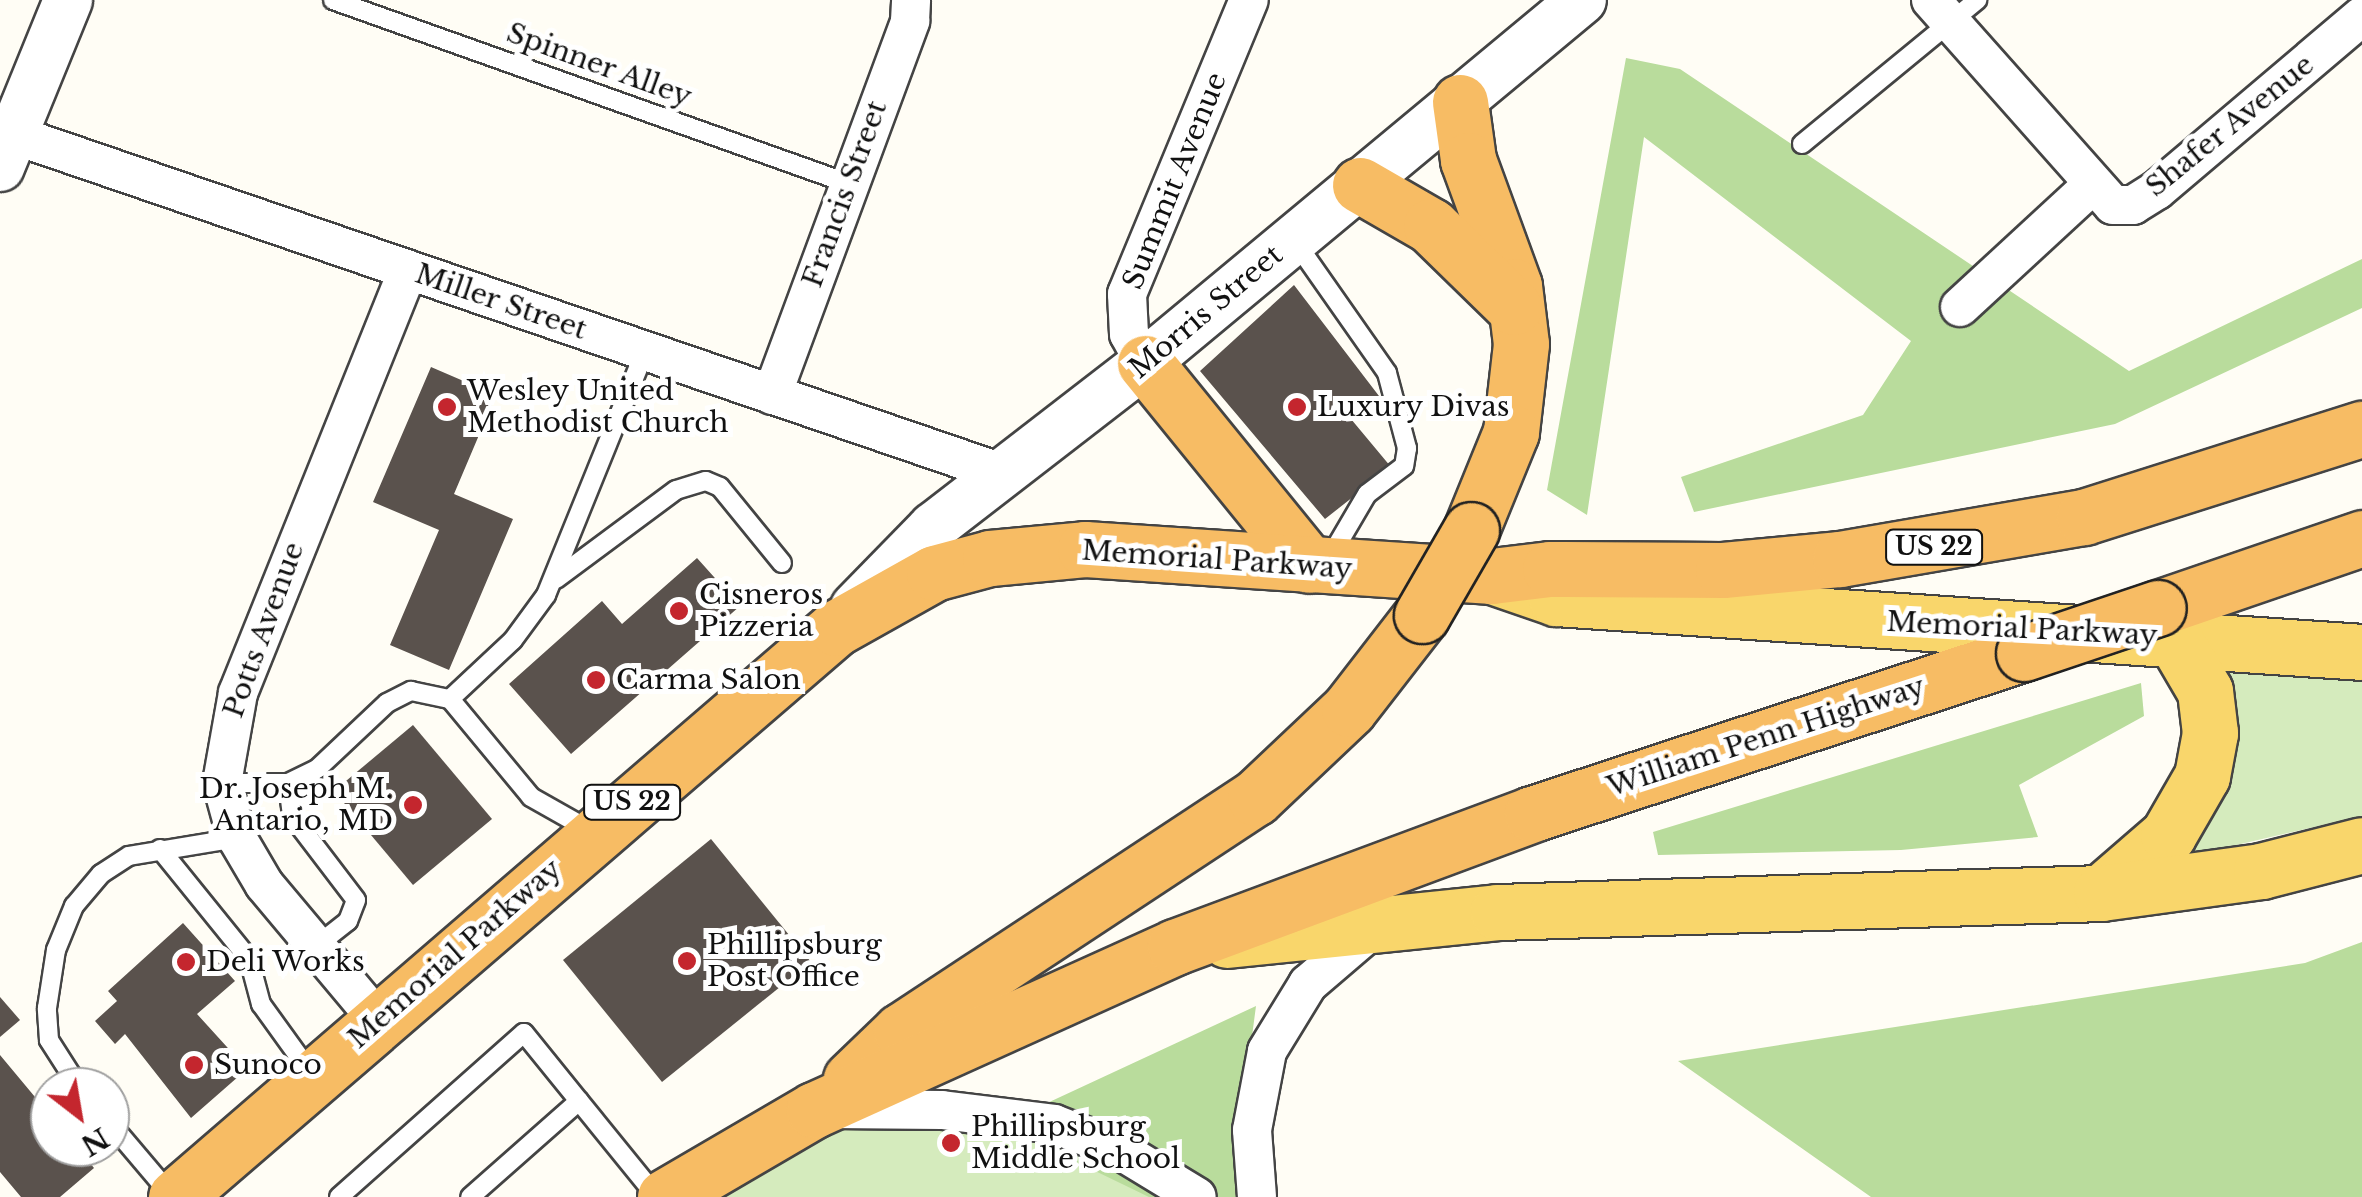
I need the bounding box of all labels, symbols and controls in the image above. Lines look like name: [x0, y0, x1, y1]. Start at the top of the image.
street label: Spinner Alley: [501, 16, 697, 114]
street label: Shafer Avenue: [2139, 47, 2321, 205]
street label: Summit Avenue: [1116, 67, 1234, 295]
street label: Francis Street: [796, 96, 894, 292]
street label: Morris Street: [1123, 238, 1289, 386]
street label: Miller Street: [410, 257, 592, 347]
place label: Wesley United Methodist Church: [467, 374, 729, 440]
place label: Luxury Divas: [1317, 390, 1510, 424]
marker: Wesley United Methodist Church: [436, 396, 458, 418]
marker: Luxury Divas: [1286, 396, 1308, 418]
road number: US 22: [1884, 527, 1984, 567]
street label: Memorial Parkway: [1081, 534, 1353, 586]
street label: Potts Avenue: [217, 537, 311, 723]
place label: Cisneros Pizzeria: [699, 578, 823, 644]
marker: Cisneros Pizzeria: [668, 600, 690, 622]
street label: Memorial Parkway: [1886, 605, 2158, 653]
place label: Carma Salon: [616, 663, 801, 697]
marker: Carma Salon: [585, 669, 607, 691]
street label: William Penn Highway: [1603, 670, 1929, 804]
place label: Dr. Joseph M. Antario, MD: [199, 772, 393, 838]
road number: US 22: [582, 782, 682, 822]
marker: Dr. Joseph M. Antario, MD: [402, 794, 424, 816]
street label: Memorial Parkway: [342, 852, 568, 1056]
place label: Phillipsburg Post Office: [707, 928, 882, 994]
place label: Deli Works: [206, 945, 366, 979]
marker: Phillipsburg Post Office: [676, 950, 698, 972]
marker: Deli Works: [175, 951, 197, 973]
place label: Sunoco: [214, 1048, 322, 1082]
marker: Sunoco: [183, 1054, 205, 1076]
north arrow: [30, 1067, 130, 1167]
place label: Phillipsburg Middle School: [971, 1110, 1180, 1176]
text: N: [74, 1120, 115, 1163]
marker: Phillipsburg Middle School: [940, 1132, 962, 1154]

